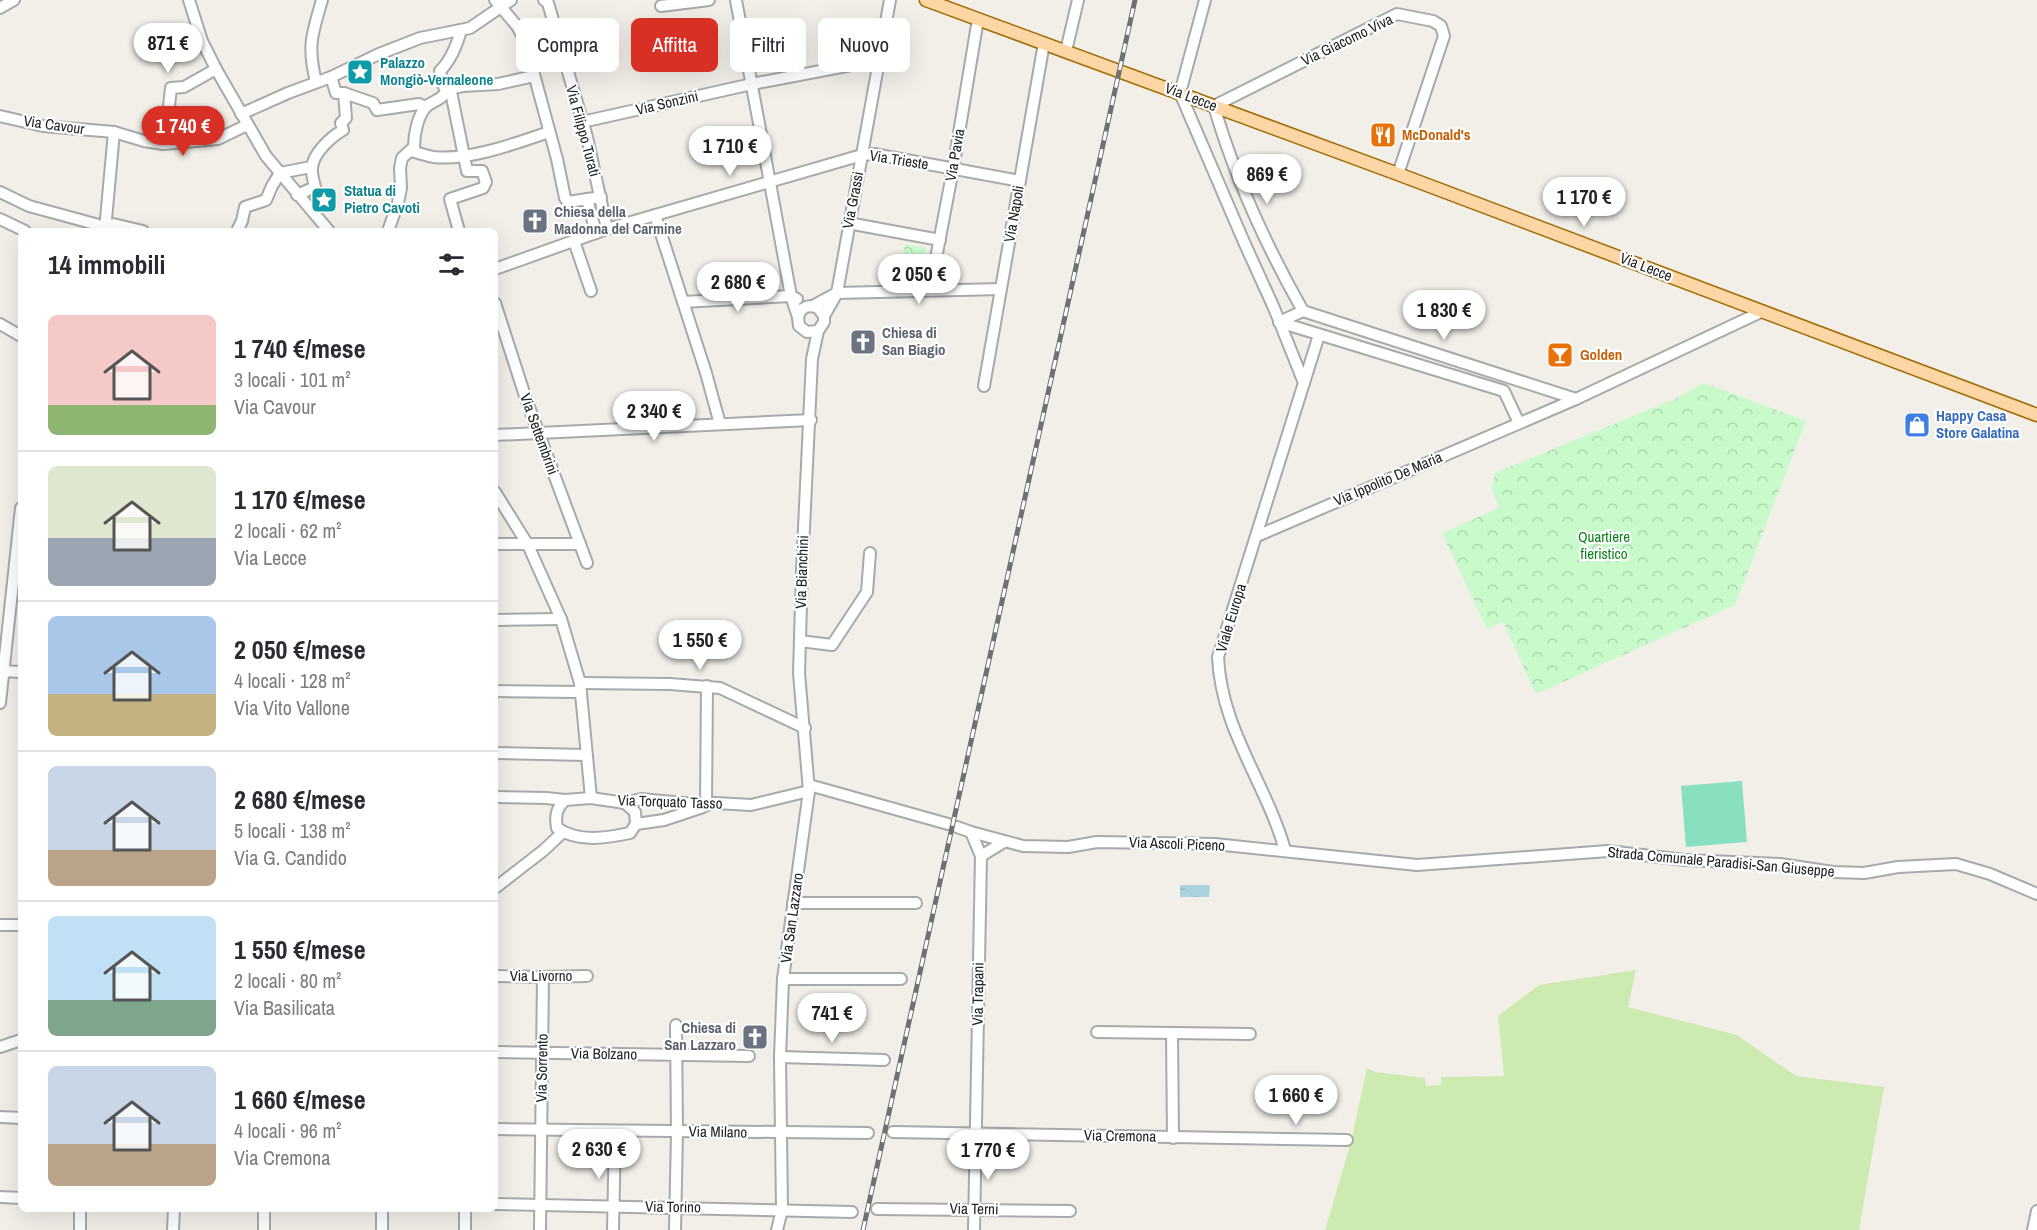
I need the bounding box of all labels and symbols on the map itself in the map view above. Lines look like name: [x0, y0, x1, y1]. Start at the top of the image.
street label: Via Giacomo Viva: [1298, 8, 1396, 71]
pin: 871 €: [126, 23, 210, 74]
place label: Palazzo Mongiò-Vernaleone: [380, 52, 493, 90]
place icon: Palazzo Mongiò-Vernaleone: [345, 57, 375, 87]
street label: Via Lecce: [1162, 77, 1221, 116]
street label: Via Filippo Turati: [561, 83, 606, 179]
street label: Via Sonzini: [634, 85, 700, 120]
pin: 1 740 €: [128, 106, 238, 157]
street label: Via Cavour: [22, 110, 86, 139]
restaurant icon: McDonald's: [1368, 120, 1398, 150]
place label: McDonald's: [1402, 124, 1471, 145]
pin: 1 710 €: [675, 126, 785, 177]
street label: Via Pavia: [940, 127, 969, 183]
street label: Via Trieste: [868, 144, 930, 175]
pin: 869 €: [1225, 154, 1309, 205]
street label: Via Grassi: [837, 169, 868, 230]
pin: 1 170 €: [1529, 177, 1639, 228]
place label: Statua di Pietro Cavoti: [344, 180, 420, 218]
street label: Via Napoli: [998, 184, 1029, 244]
place icon: Statua di Pietro Cavoti: [309, 185, 339, 215]
place label: Chiesa della Madonna del Carmine: [554, 201, 682, 239]
church icon: Chiesa della Madonna del Carmine: [520, 206, 550, 236]
street label: Via Lecce: [1617, 247, 1676, 286]
pin: 2 050 €: [864, 254, 974, 305]
pin: 2 680 €: [683, 262, 793, 313]
pin: 1 830 €: [1389, 290, 1499, 341]
place label: Chiesa di San Biagio: [882, 322, 946, 360]
church icon: Chiesa di San Biagio: [848, 327, 878, 357]
bar icon: Golden: [1545, 340, 1575, 370]
place label: Golden: [1580, 344, 1622, 365]
street label: Via Settembrini: [515, 390, 564, 477]
pin: 2 340 €: [599, 391, 709, 442]
place label: Happy Casa Store Galatina: [1936, 405, 2020, 443]
shop icon: Happy Casa Store Galatina: [1902, 410, 1932, 440]
street label: Via Ippolito De Maria: [1330, 446, 1445, 511]
park label: Quartiere fieristico: [1578, 526, 1630, 564]
street label: Via Bianchini: [790, 535, 813, 609]
street label: Viale Europa: [1210, 581, 1251, 655]
pin: 1 550 €: [645, 620, 755, 671]
street label: Via Torquato Tasso: [617, 789, 723, 814]
street label: Via Ascoli Piceno: [1129, 831, 1226, 856]
street label: Strada Comunale Paradisi-San Giuseppe: [1607, 841, 1836, 882]
street label: Via San Lazzaro: [775, 871, 808, 964]
street label: Via Trapani: [966, 962, 989, 1026]
street label: Via Livorno: [510, 965, 573, 986]
pin: 741 €: [790, 993, 874, 1044]
place label: Chiesa di San Lazzaro: [664, 1017, 736, 1055]
church icon: Chiesa di San Lazzaro: [740, 1022, 770, 1052]
street label: Via Sorrento: [530, 1033, 553, 1103]
street label: Via Bolzano: [571, 1042, 637, 1065]
pin: 1 660 €: [1241, 1075, 1351, 1126]
street label: Via Milano: [689, 1120, 748, 1143]
street label: Via Cremona: [1084, 1124, 1156, 1147]
pin: 2 630 €: [544, 1129, 654, 1180]
pin: 1 770 €: [933, 1130, 1043, 1181]
street label: Via Torino: [645, 1196, 701, 1217]
street label: Via Terni: [949, 1198, 999, 1219]

